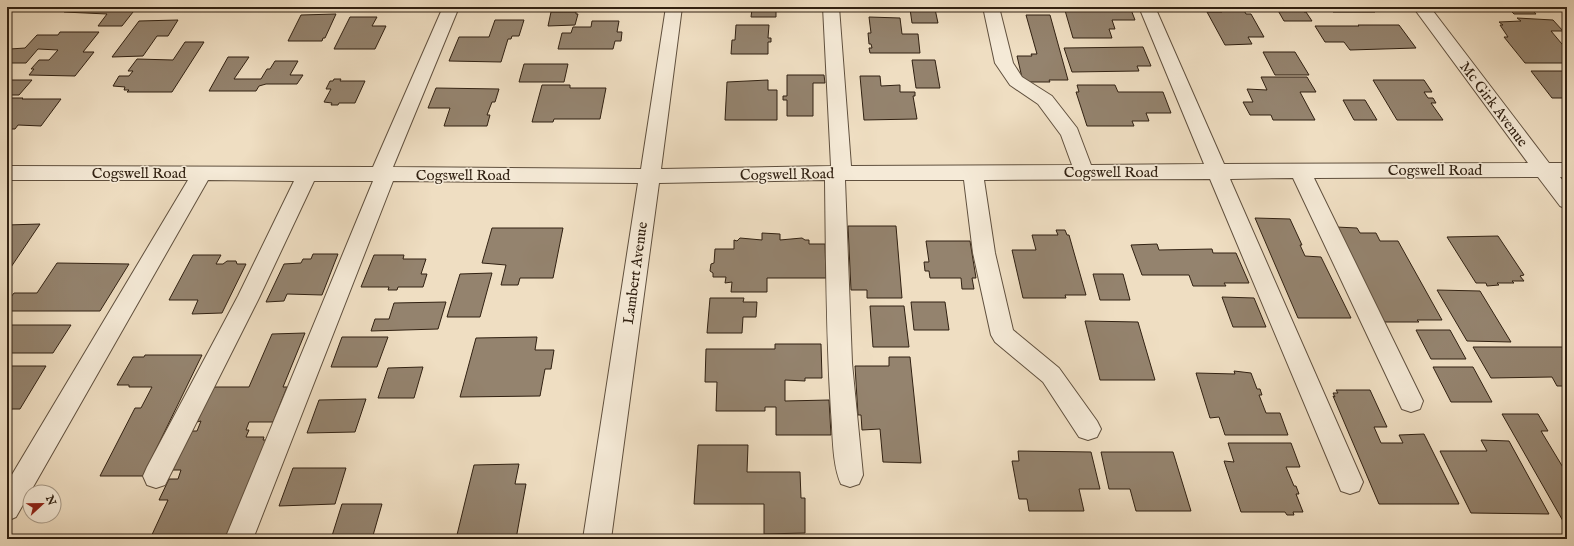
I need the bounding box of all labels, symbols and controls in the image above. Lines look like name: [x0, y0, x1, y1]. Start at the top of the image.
street label: Mc Girk Avenue: [1455, 58, 1532, 151]
street label: Cogswell Road: [1388, 161, 1483, 180]
street label: Cogswell Road: [1064, 163, 1159, 182]
street label: Cogswell Road: [92, 164, 187, 183]
street label: Cogswell Road: [740, 164, 835, 185]
street label: Cogswell Road: [416, 166, 511, 185]
street label: Lambert Avenue: [619, 220, 652, 326]
north arrow: [22, 484, 62, 524]
text: N: [42, 493, 59, 508]

